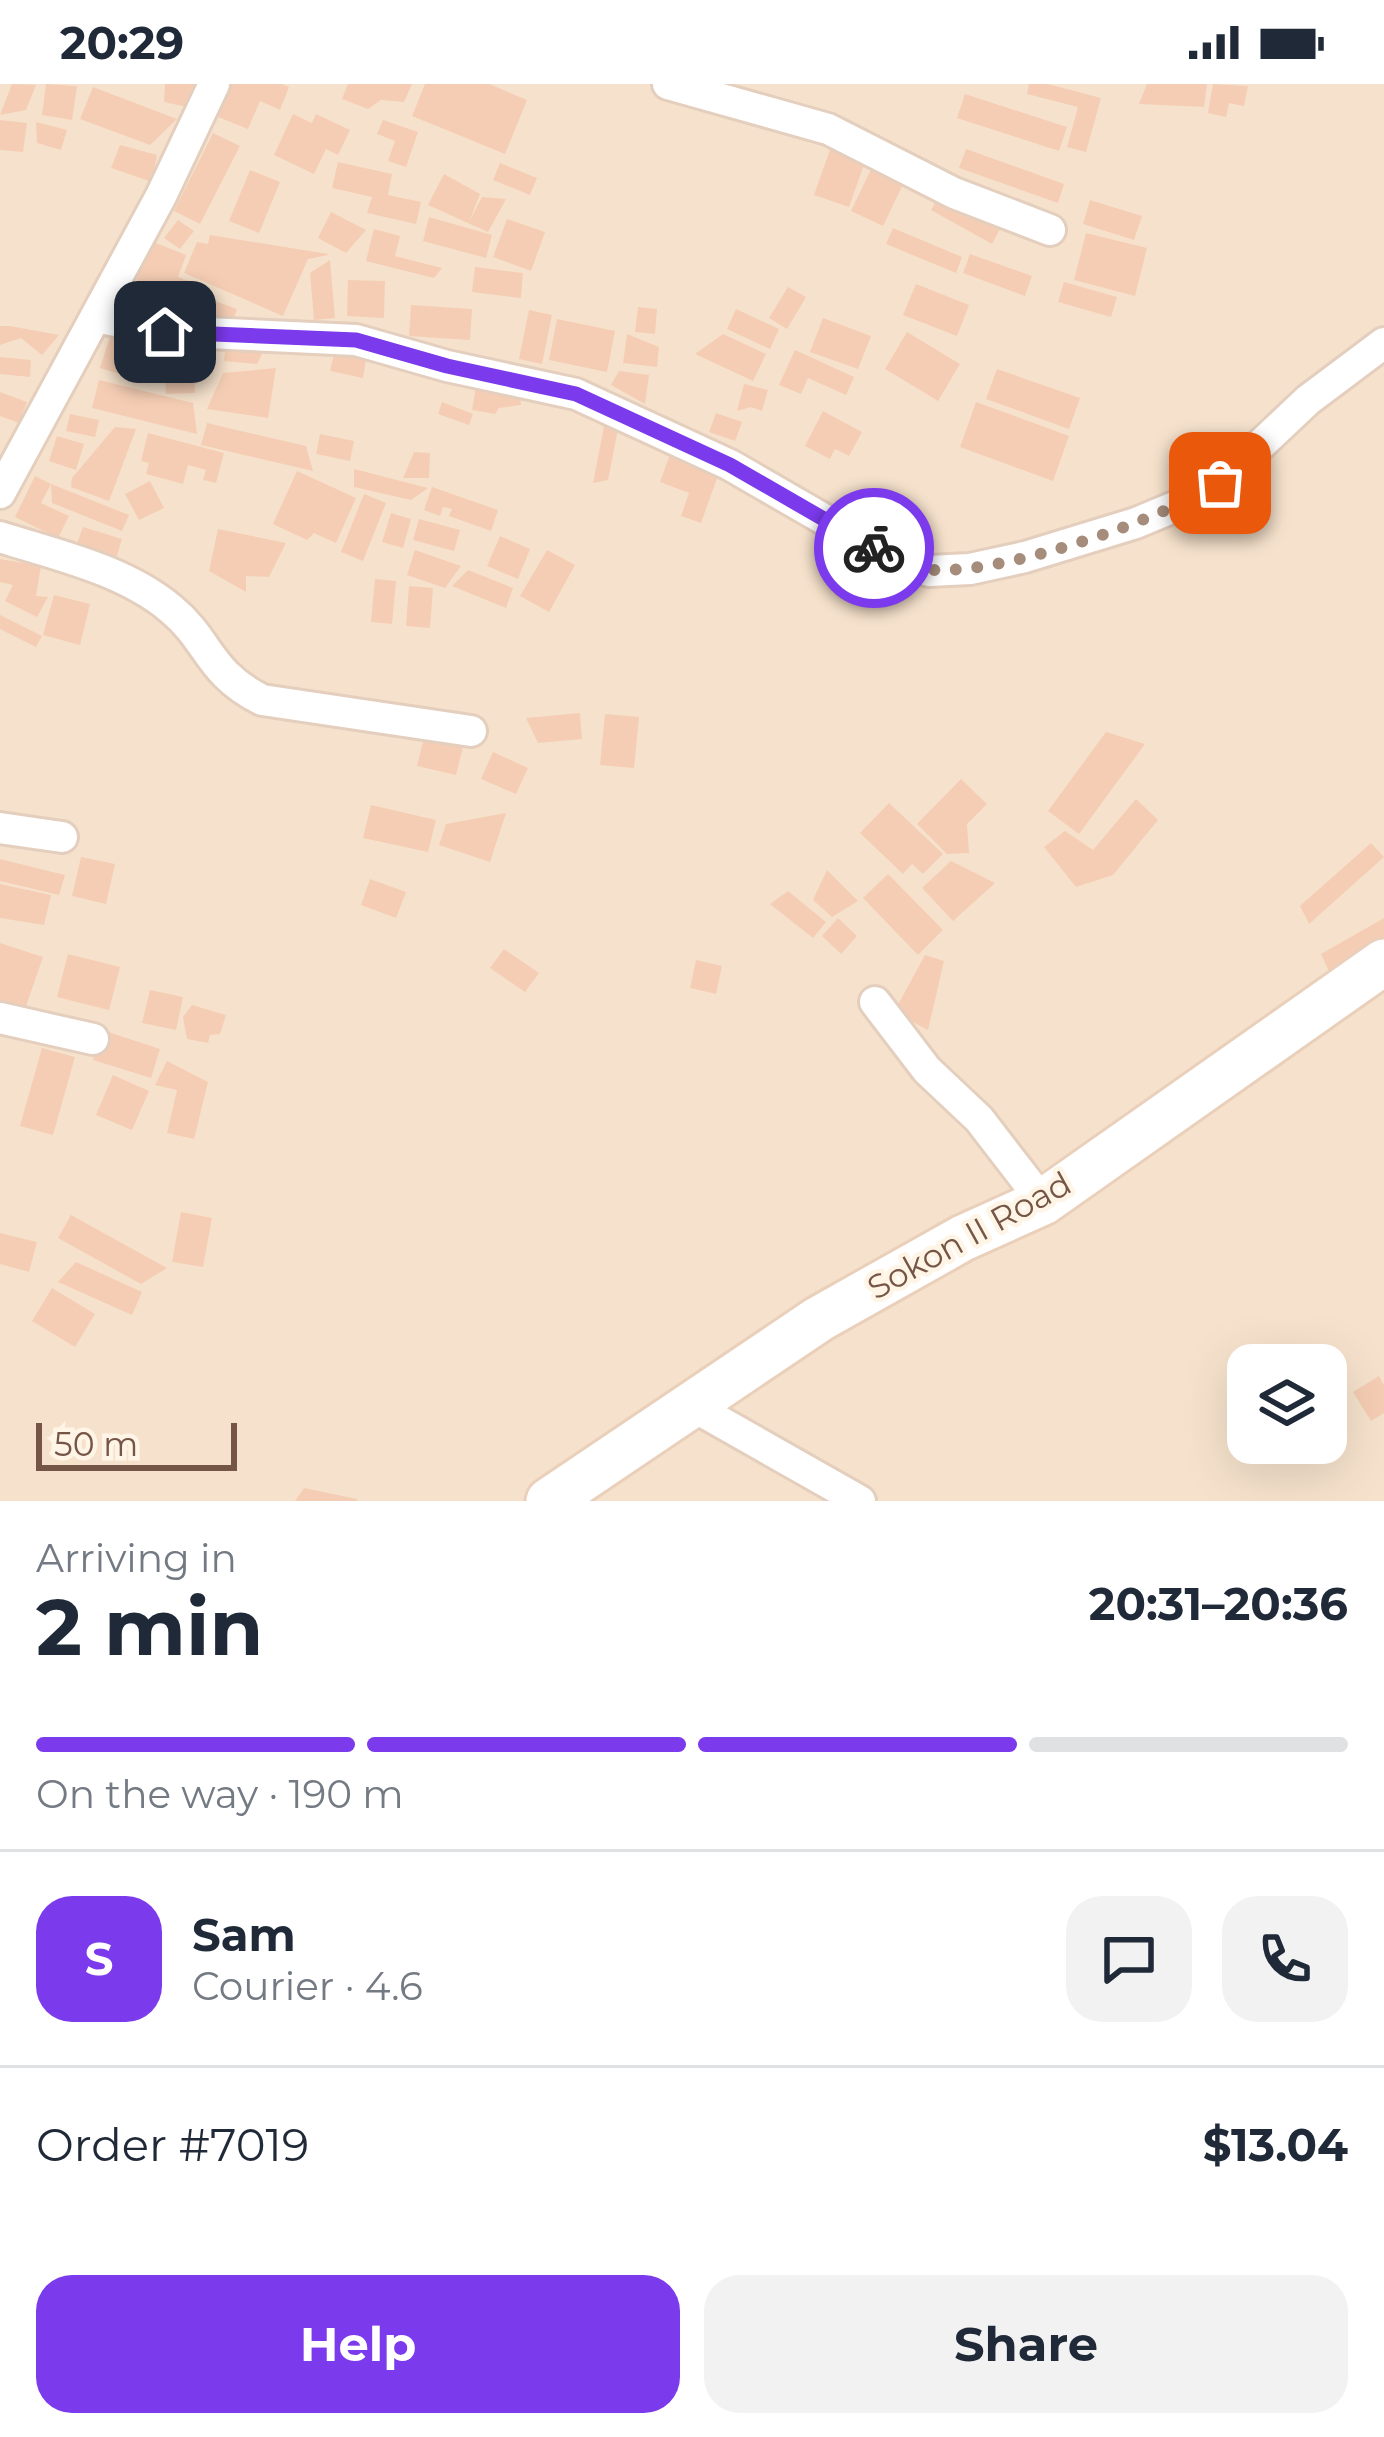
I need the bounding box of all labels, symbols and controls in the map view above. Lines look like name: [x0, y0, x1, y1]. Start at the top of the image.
text: 20:29: [60, 15, 184, 70]
pin: [114, 281, 216, 383]
icon: home: [132, 299, 198, 365]
pin: [1169, 432, 1271, 534]
icon: bag: [1187, 450, 1253, 516]
courier: [814, 488, 934, 608]
icon: bike: [841, 515, 907, 581]
street label: Sokon II Road: [860, 1163, 1078, 1307]
map controls: [1227, 1344, 1347, 1464]
button: layers: [1227, 1344, 1347, 1464]
scale bar: [36, 1417, 237, 1470]
text: 50 m: [54, 1424, 138, 1464]
text: Arriving in: [36, 1534, 237, 1582]
text: 20:31–20:36: [1089, 1576, 1348, 1631]
text: 2 min: [36, 1579, 263, 1675]
text: On the way · 190 m: [36, 1770, 404, 1818]
button: chat: [1066, 1896, 1192, 2022]
button: phone: [1222, 1896, 1348, 2022]
text: Sam: [192, 1907, 296, 1962]
text: S: [85, 1931, 113, 1986]
text: Courier · 4.6: [192, 1962, 423, 2010]
text: Order #7019: [36, 2117, 309, 2172]
text: $13.04: [1203, 2117, 1348, 2172]
button: Help: [36, 2275, 680, 2413]
button: Share: [704, 2275, 1348, 2413]

